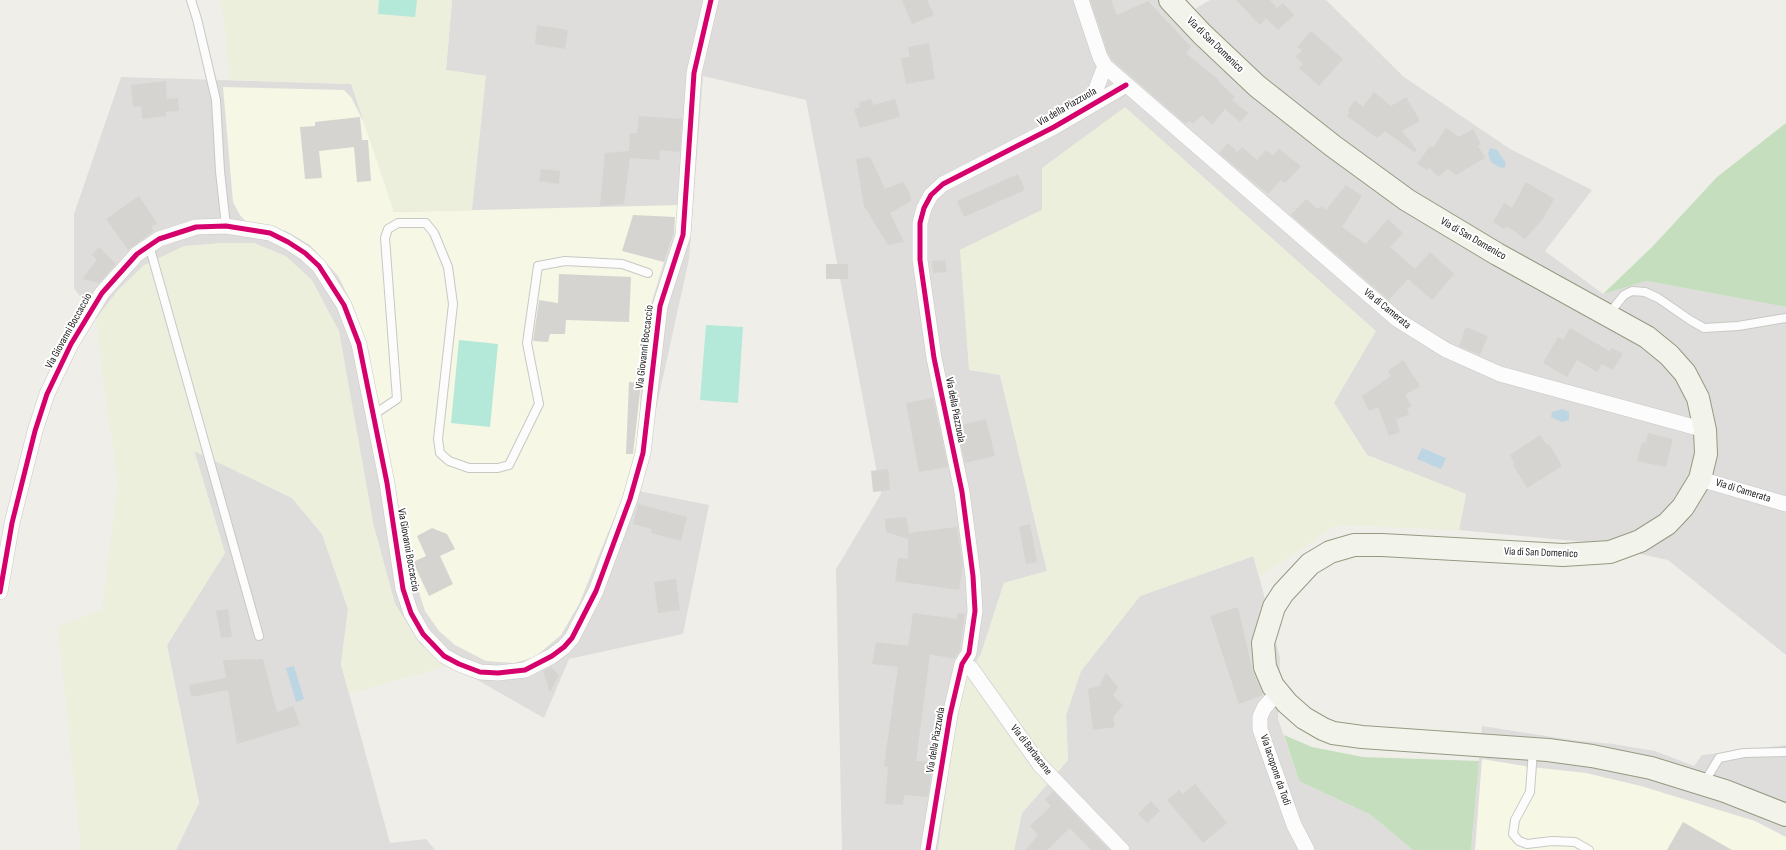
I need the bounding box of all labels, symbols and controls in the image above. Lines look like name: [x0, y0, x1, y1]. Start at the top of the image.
street label: Via di San Domenico: [1184, 15, 1246, 75]
street label: Via della Piazzuola: [1035, 85, 1099, 129]
street label: Via di San Domenico: [1438, 215, 1508, 263]
street label: Via di Camerata: [1361, 286, 1413, 332]
street label: Via Giovanni Boccaccio: [43, 291, 95, 371]
street label: Via Giovanni Boccaccio: [633, 304, 657, 390]
street label: Via della Piazzuola: [942, 376, 968, 444]
street label: Via di Camerata: [1714, 476, 1772, 506]
street label: Via Giovanni Boccaccio: [394, 507, 422, 593]
street label: Via di San Domenico: [1504, 545, 1578, 561]
street label: Via della Piazzuola: [924, 706, 948, 774]
street label: Via di Barbacane: [1007, 722, 1055, 778]
street label: Via Iacopone da Todi: [1257, 733, 1293, 807]

